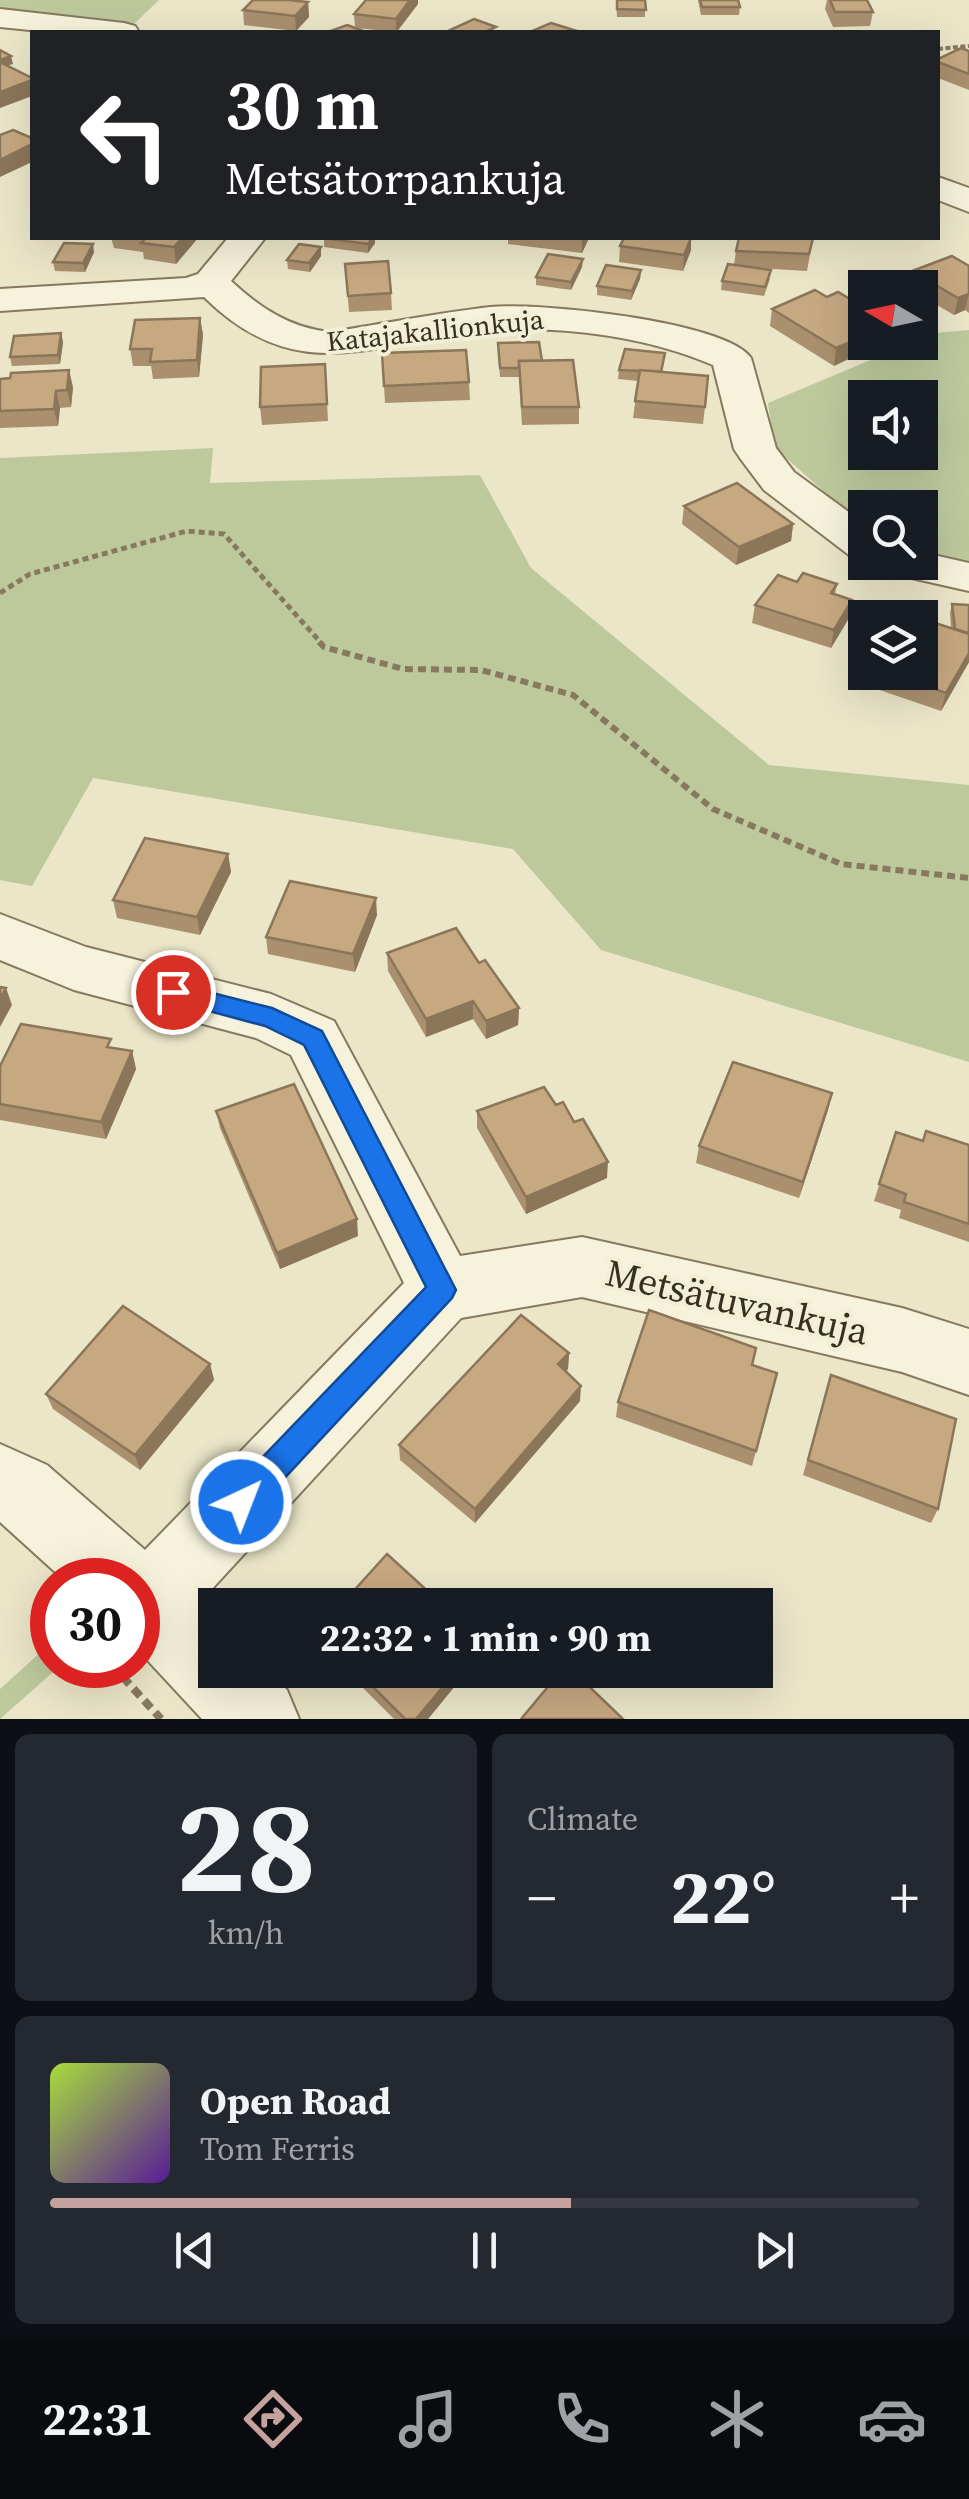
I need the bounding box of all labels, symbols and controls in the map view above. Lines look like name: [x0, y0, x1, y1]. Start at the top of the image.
text: 30 m: [225, 56, 379, 152]
icon: left: [60, 70, 190, 200]
text: Metsätorpankuja: [225, 147, 565, 209]
north arrow: [848, 270, 938, 360]
map controls: [848, 270, 938, 690]
street label: Katajakallionkuja: [324, 300, 546, 360]
button: sound: [848, 380, 938, 470]
button: search: [848, 490, 938, 580]
button: layers: [848, 600, 938, 690]
pin: [131, 950, 216, 1035]
icon: arrive: [146, 965, 201, 1020]
street label: Metsätuvankuja: [600, 1246, 874, 1358]
position arrow: [189, 1450, 293, 1554]
speed limit sign: 30: [30, 1558, 160, 1688]
text: 22:32 · 1 min · 90 m: [320, 1612, 651, 1664]
text: 28: [176, 1756, 316, 1935]
text: Climate: [527, 1797, 638, 1841]
text: 22°: [670, 1845, 776, 1948]
text: −: [527, 1860, 556, 1935]
text: +: [890, 1860, 919, 1935]
text: km/h: [208, 1911, 284, 1955]
text: Open Road: [200, 2075, 391, 2127]
text: Tom Ferris: [200, 2127, 355, 2171]
icon: previous: [167, 2223, 222, 2278]
icon: pause: [457, 2223, 512, 2278]
icon: next: [747, 2223, 802, 2278]
icon: directions: [238, 2384, 308, 2454]
icon: music: [393, 2384, 463, 2454]
icon: phone: [547, 2384, 617, 2454]
icon: climate: [702, 2384, 772, 2454]
icon: car: [857, 2384, 927, 2454]
text: 22:31: [42, 2388, 153, 2450]

